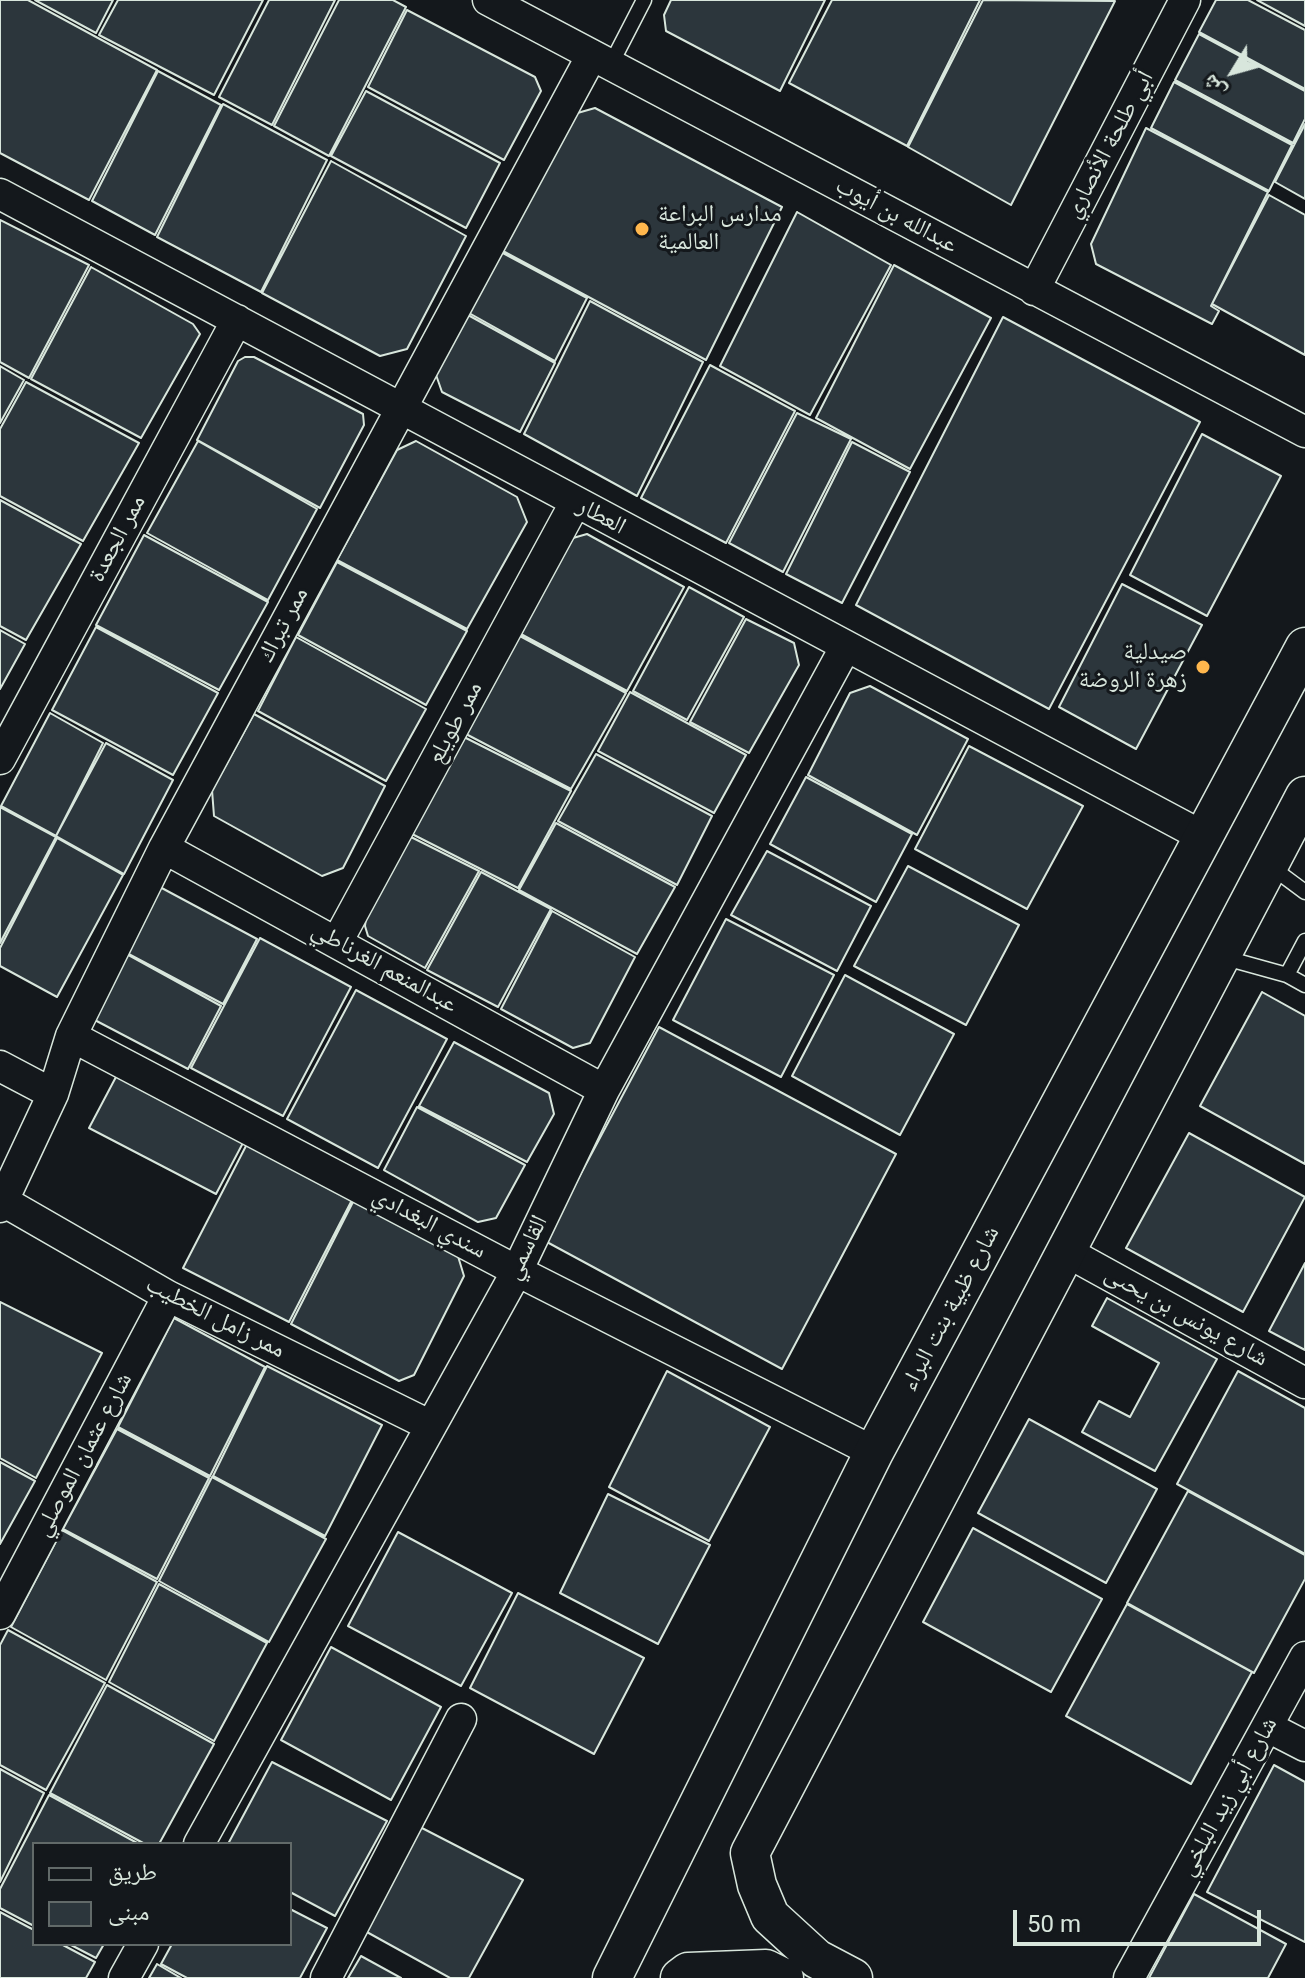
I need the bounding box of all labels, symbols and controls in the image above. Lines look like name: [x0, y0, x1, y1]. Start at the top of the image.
north arrow: [1193, 32, 1273, 112]
street label: أبي طلحة الأنصاري: [1059, 66, 1161, 224]
text: ش: [1196, 70, 1230, 104]
street label: عبدالله بن أيوب: [830, 172, 962, 260]
place label: مدارس البراعة العالمية: [658, 201, 782, 257]
marker: مدارس البراعة العالمية: [633, 220, 651, 238]
street label: ممر الجعدة: [83, 491, 153, 587]
street label: العطار: [572, 492, 630, 542]
street label: ممر تبراك: [252, 583, 316, 667]
place label: صيدلية زهرة الروضة: [1079, 639, 1187, 695]
marker: صيدلية زهرة الروضة: [1194, 658, 1212, 676]
street label: ممر طويلع: [422, 677, 490, 769]
street label: عبدالمنعم الغرناطي: [306, 916, 462, 1020]
street label: سندي البغدادي: [367, 1182, 491, 1266]
street label: القاسمي: [499, 1211, 555, 1285]
street label: شارع ظبية بنت البراء: [895, 1222, 1007, 1396]
street label: شارع يونس بن يحىى: [1099, 1260, 1273, 1374]
street label: ممر زامل الخطيب: [140, 1271, 290, 1365]
street label: شارع عثمان الموصلي: [29, 1368, 139, 1542]
street label: شارع أبي زيد البلخي: [1173, 1712, 1285, 1882]
legend: [32, 1842, 292, 1946]
text: طريق: [108, 1858, 157, 1886]
scale bar: [1017, 1894, 1265, 1944]
text: مبنى: [108, 1898, 149, 1926]
text: 50 m: [1027, 1910, 1081, 1938]

